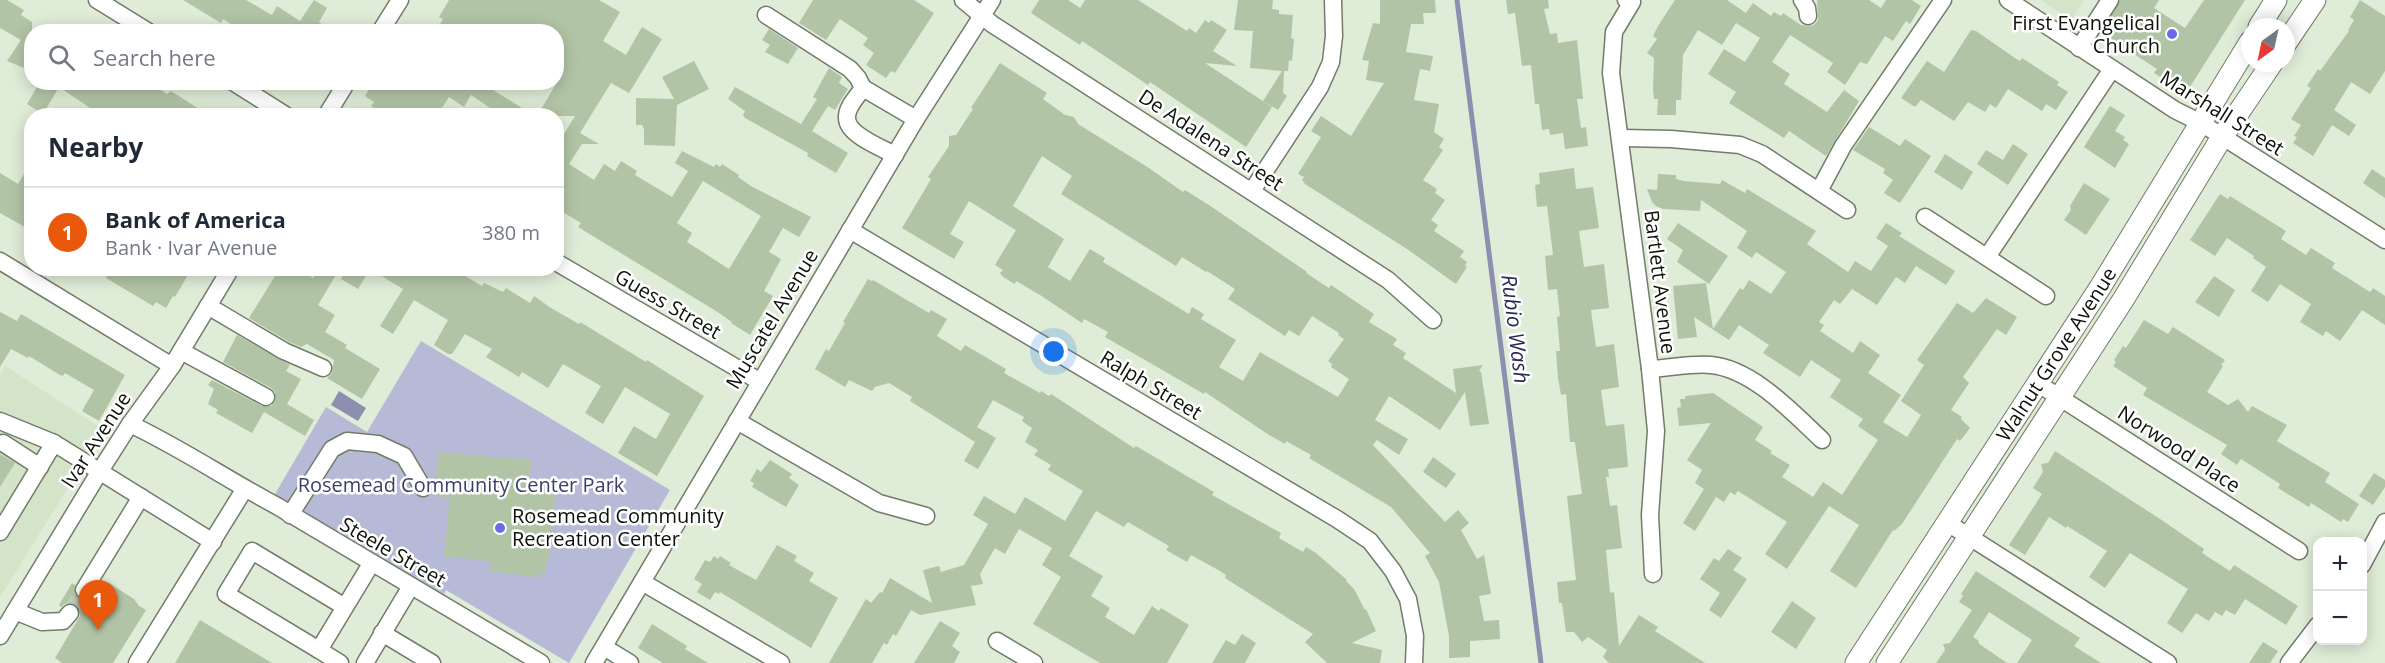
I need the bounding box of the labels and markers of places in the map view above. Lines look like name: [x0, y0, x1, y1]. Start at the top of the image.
place label: First Evangelical Church: [2012, 9, 2160, 59]
marker: First Evangelical Church: [2165, 27, 2179, 41]
place label: Rosemead Community Recreation Center: [512, 502, 725, 552]
marker: Rosemead Community Recreation Center: [493, 521, 507, 535]
pin: 1: [78, 580, 118, 630]

